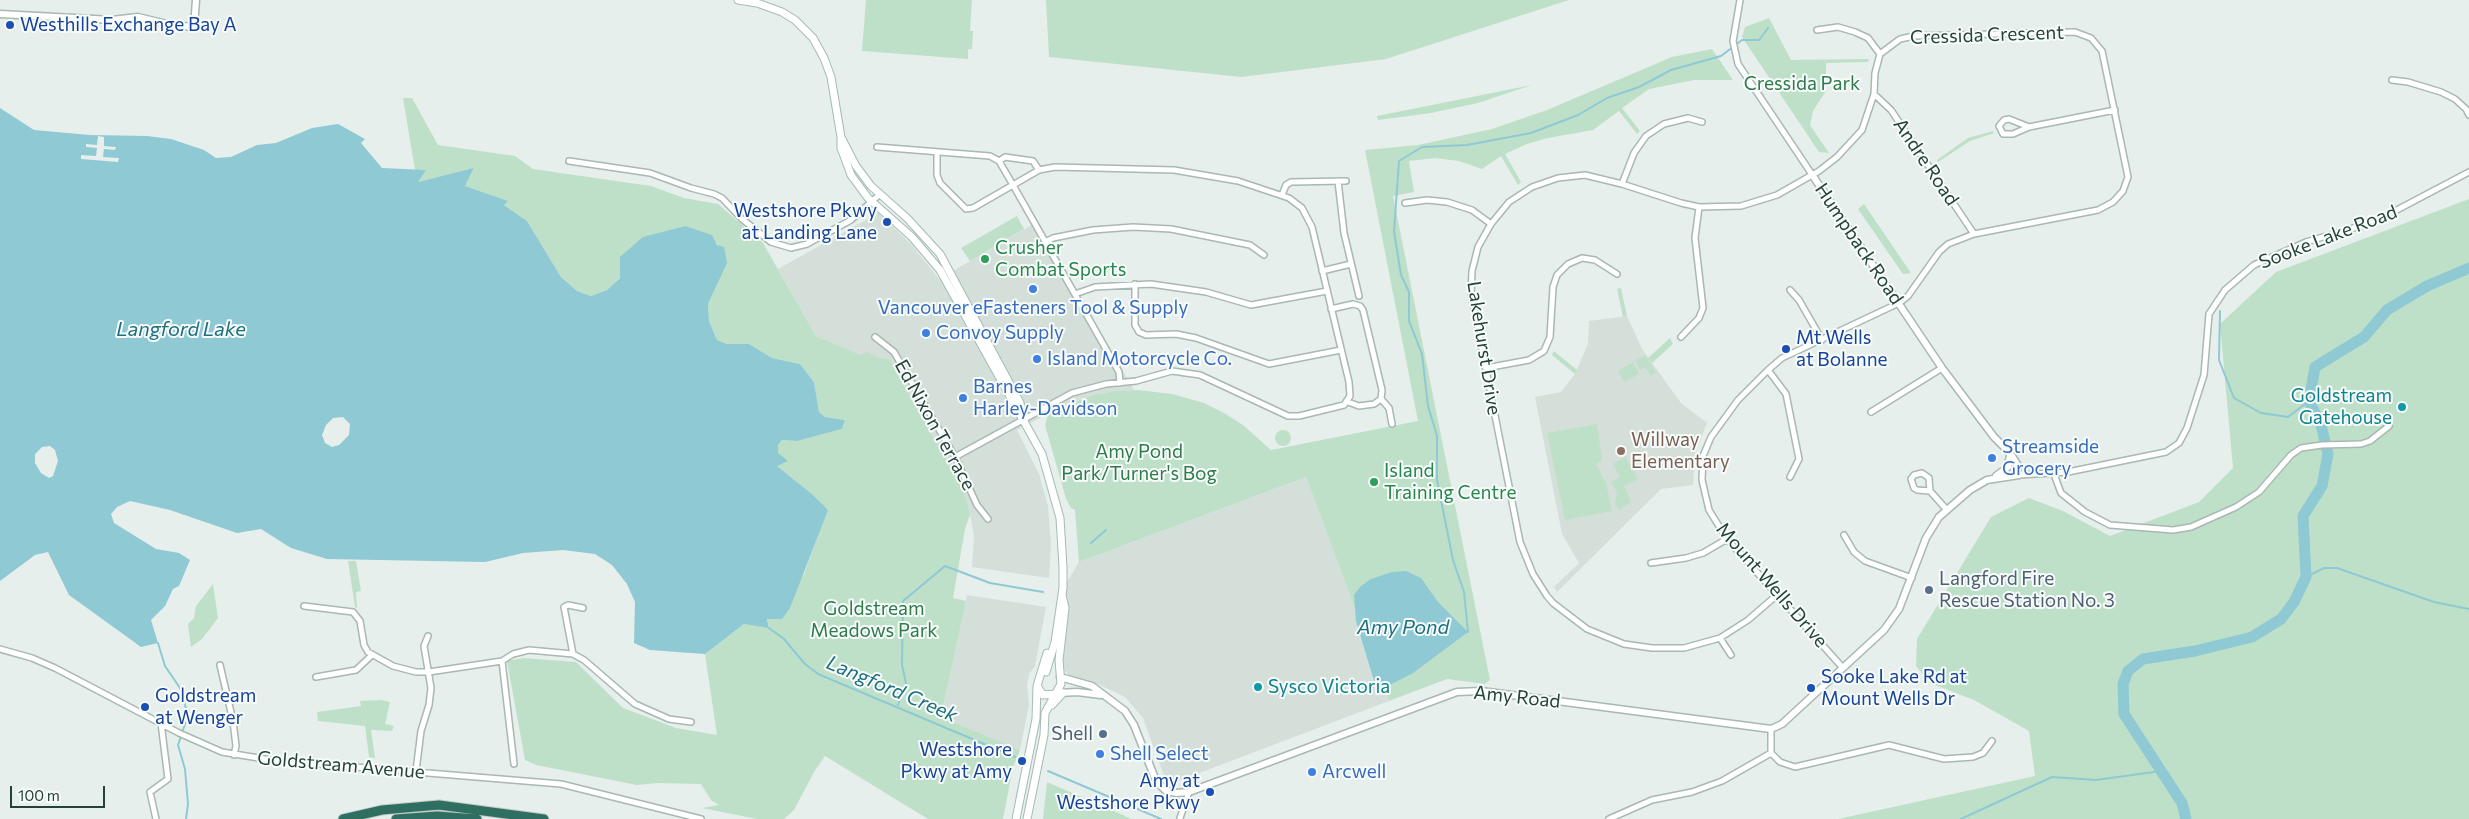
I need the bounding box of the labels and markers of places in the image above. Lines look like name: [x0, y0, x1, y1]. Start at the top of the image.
place label: Westhills Exchange Bay A: [20, 14, 237, 36]
marker: Westhills Exchange Bay A: [4, 19, 16, 31]
place label: Westshore Pkwy at Landing Lane: [733, 200, 877, 244]
marker: Westshore Pkwy at Landing Lane: [881, 216, 893, 228]
place label: Crusher Combat Sports: [995, 237, 1126, 281]
marker: Crusher Combat Sports: [979, 253, 991, 265]
marker: Vancouver eFasteners Tool & Supply: [1027, 283, 1039, 295]
place label: Vancouver eFasteners Tool & Supply: [878, 297, 1188, 319]
place label: Convoy Supply: [936, 322, 1064, 344]
marker: Convoy Supply: [920, 327, 932, 339]
place label: Mt Wells at Bolanne: [1796, 327, 1888, 371]
marker: Mt Wells at Bolanne: [1780, 343, 1792, 355]
place label: Island Motorcycle Co.: [1047, 348, 1232, 370]
marker: Island Motorcycle Co.: [1031, 353, 1043, 365]
place label: Barnes Harley-Davidson: [973, 376, 1117, 420]
place label: Goldstream Gatehouse: [2291, 385, 2392, 429]
marker: Barnes Harley-Davidson: [957, 392, 969, 404]
marker: Goldstream Gatehouse: [2396, 401, 2408, 413]
place label: Willway Elementary: [1631, 429, 1730, 473]
place label: Streamside Grocery: [2002, 436, 2099, 480]
marker: Willway Elementary: [1615, 445, 1627, 457]
marker: Streamside Grocery: [1986, 452, 1998, 464]
place label: Island Training Centre: [1384, 460, 1516, 504]
marker: Island Training Centre: [1368, 476, 1380, 488]
place label: Langford Fire Rescue Station No. 3: [1939, 568, 2115, 612]
marker: Langford Fire Rescue Station No. 3: [1923, 584, 1935, 596]
place label: Sooke Lake Rd at Mount Wells Dr: [1821, 666, 1967, 710]
place label: Sysco Victoria: [1268, 676, 1390, 698]
marker: Sysco Victoria: [1252, 681, 1264, 693]
marker: Sooke Lake Rd at Mount Wells Dr: [1805, 682, 1817, 694]
place label: Goldstream at Wenger: [155, 685, 256, 729]
marker: Goldstream at Wenger: [139, 701, 151, 713]
place label: Shell: [1051, 723, 1093, 745]
marker: Shell: [1097, 728, 1109, 740]
place label: Westshore Pkwy at Amy: [900, 739, 1012, 783]
place label: Shell Select: [1110, 743, 1209, 765]
marker: Shell Select: [1094, 748, 1106, 760]
marker: Westshore Pkwy at Amy: [1016, 755, 1028, 767]
place label: Arcwell: [1322, 761, 1386, 783]
marker: Arcwell: [1306, 766, 1318, 778]
place label: Amy at Westshore Pkwy: [1056, 770, 1200, 814]
marker: Amy at Westshore Pkwy: [1204, 786, 1216, 798]

